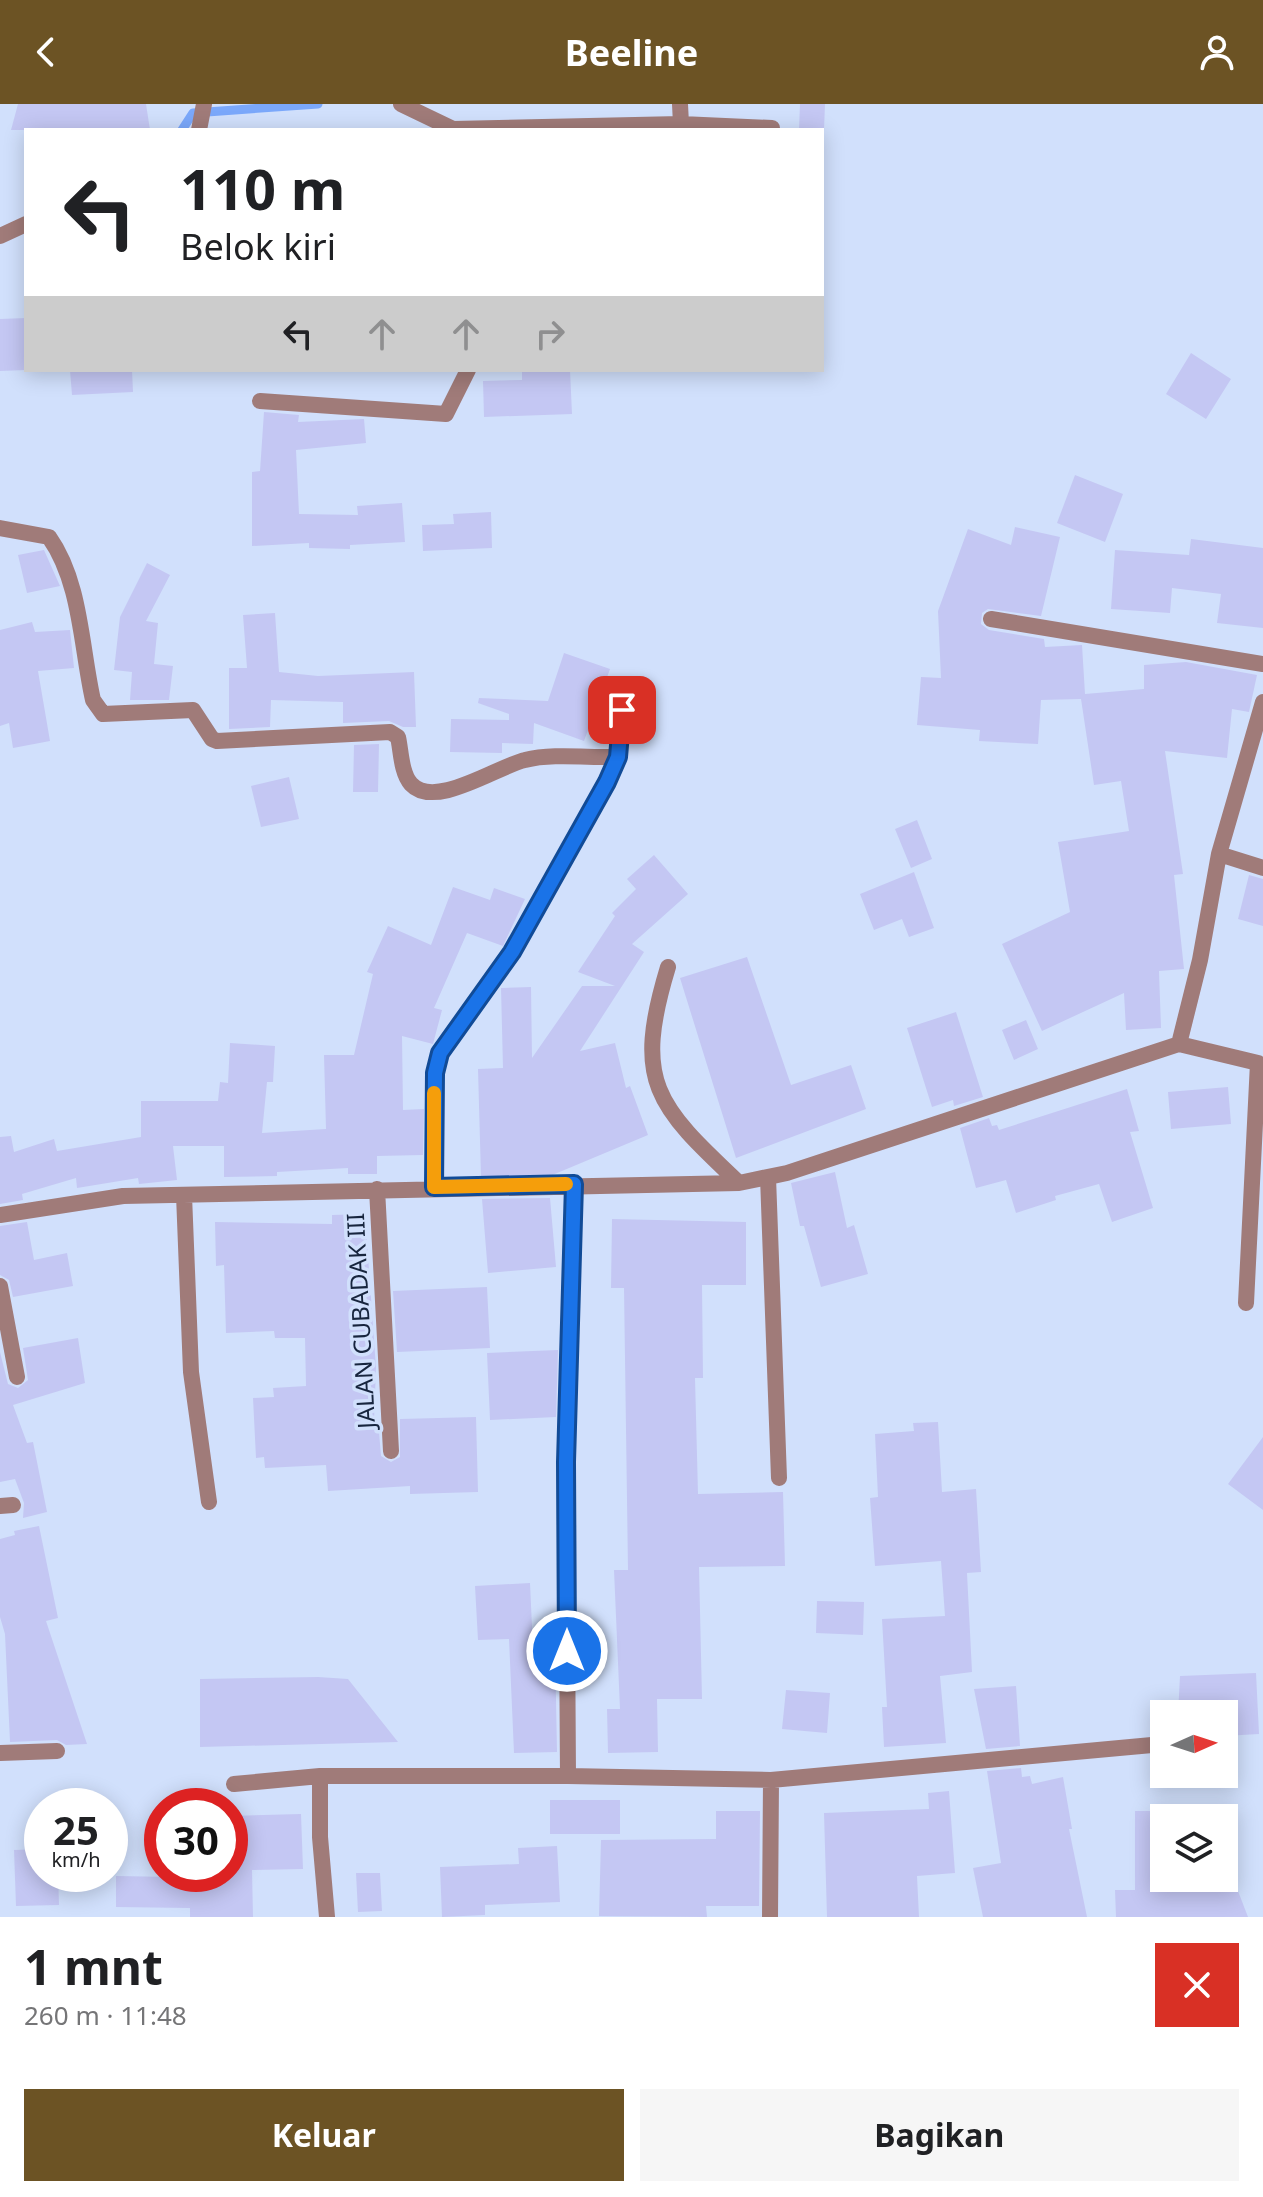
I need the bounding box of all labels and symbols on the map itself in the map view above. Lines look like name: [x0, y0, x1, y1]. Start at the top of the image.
pin: [588, 676, 656, 744]
street label: JALAN CUBADAK III: [338, 1212, 382, 1432]
position arrow: [525, 1609, 609, 1693]
north arrow: [1150, 1700, 1238, 1788]
speed limit sign: 30: [144, 1788, 248, 1892]

